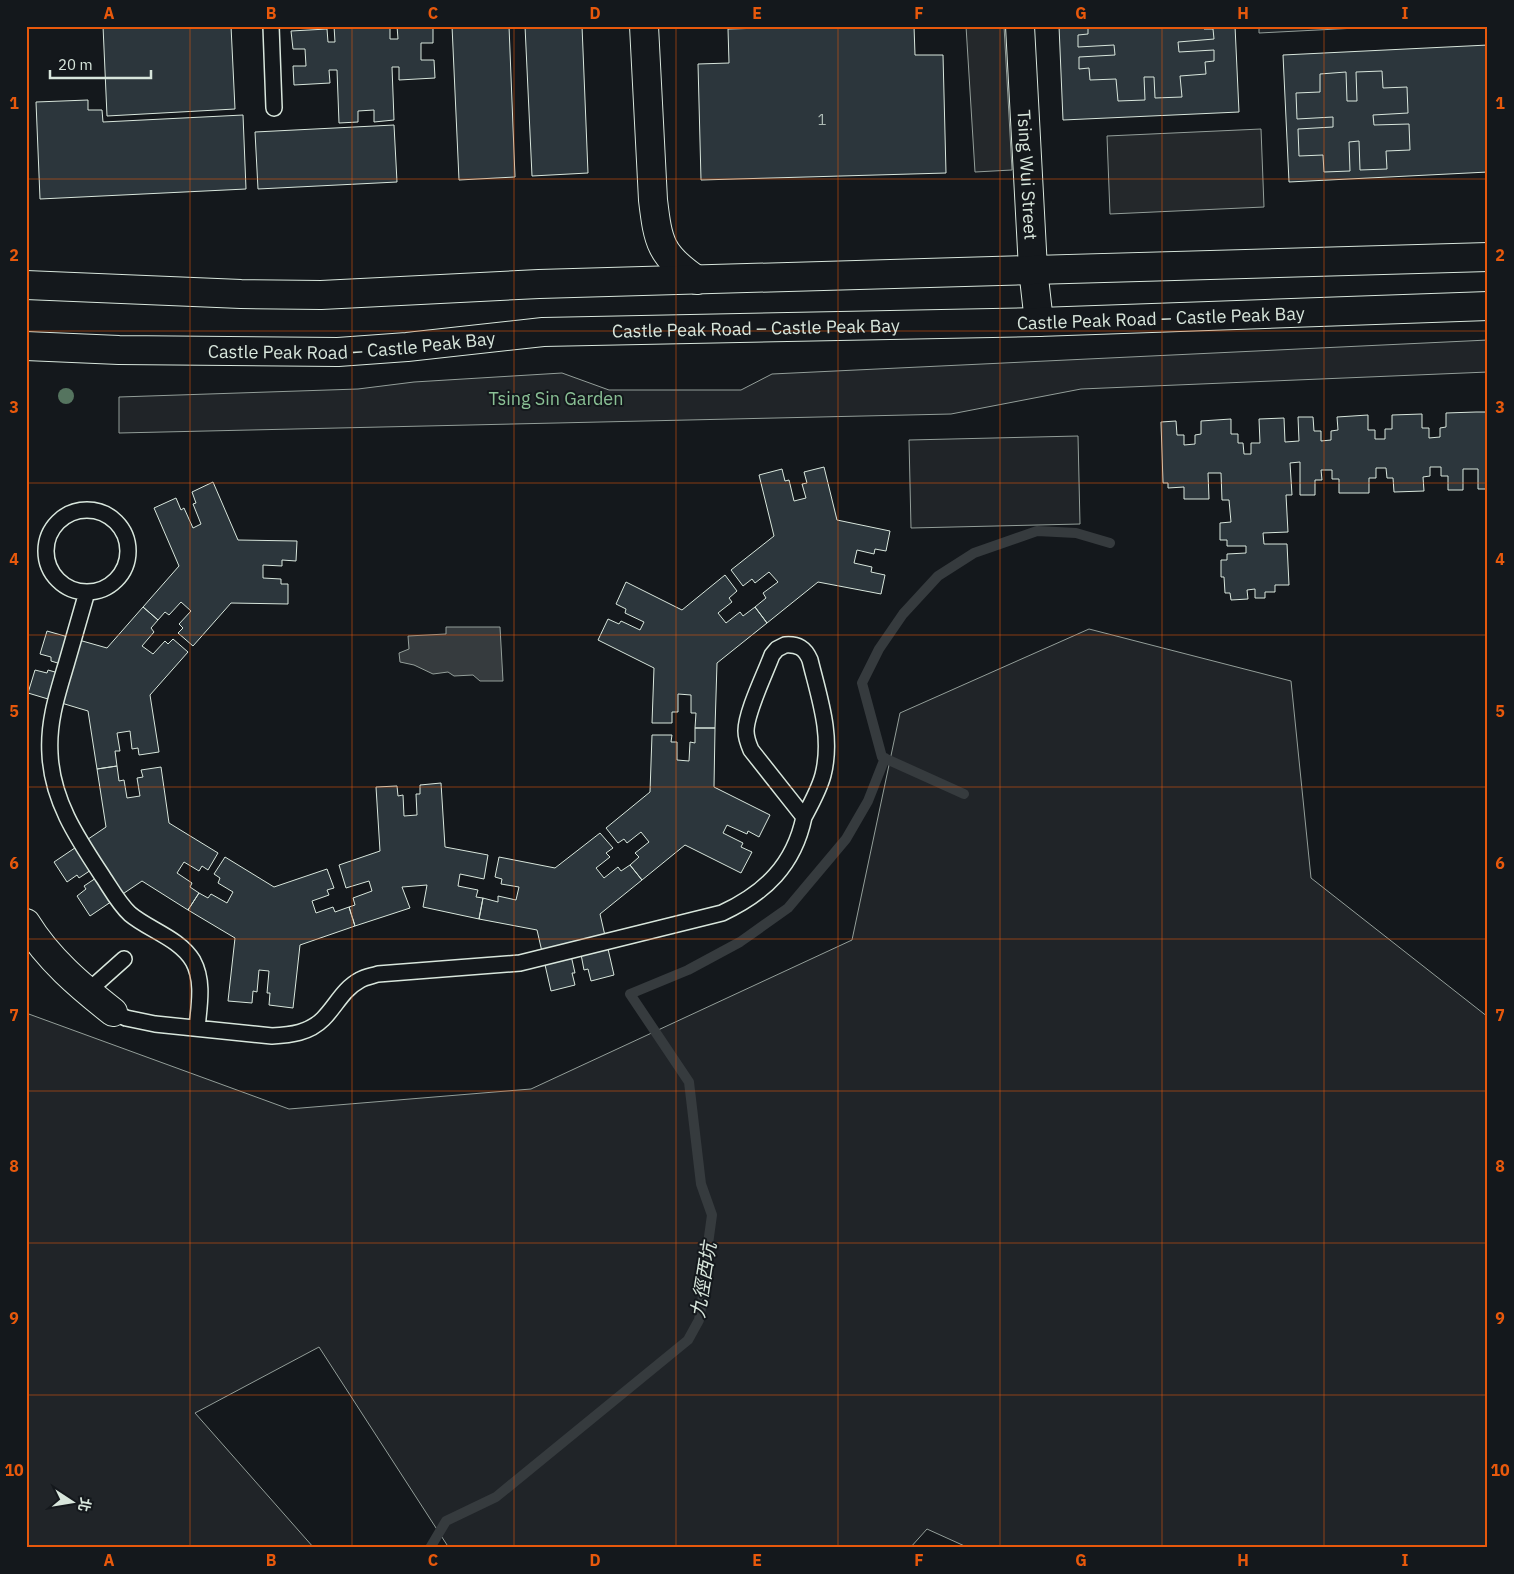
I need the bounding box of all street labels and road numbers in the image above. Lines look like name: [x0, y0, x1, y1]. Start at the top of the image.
street label: Tsing Wui Street: [1013, 109, 1043, 241]
street label: Castle Peak Road – Castle Peak Bay: [1017, 301, 1305, 334]
street label: Castle Peak Road – Castle Peak Bay: [612, 313, 900, 342]
street label: Castle Peak Road – Castle Peak Bay: [208, 326, 497, 364]

